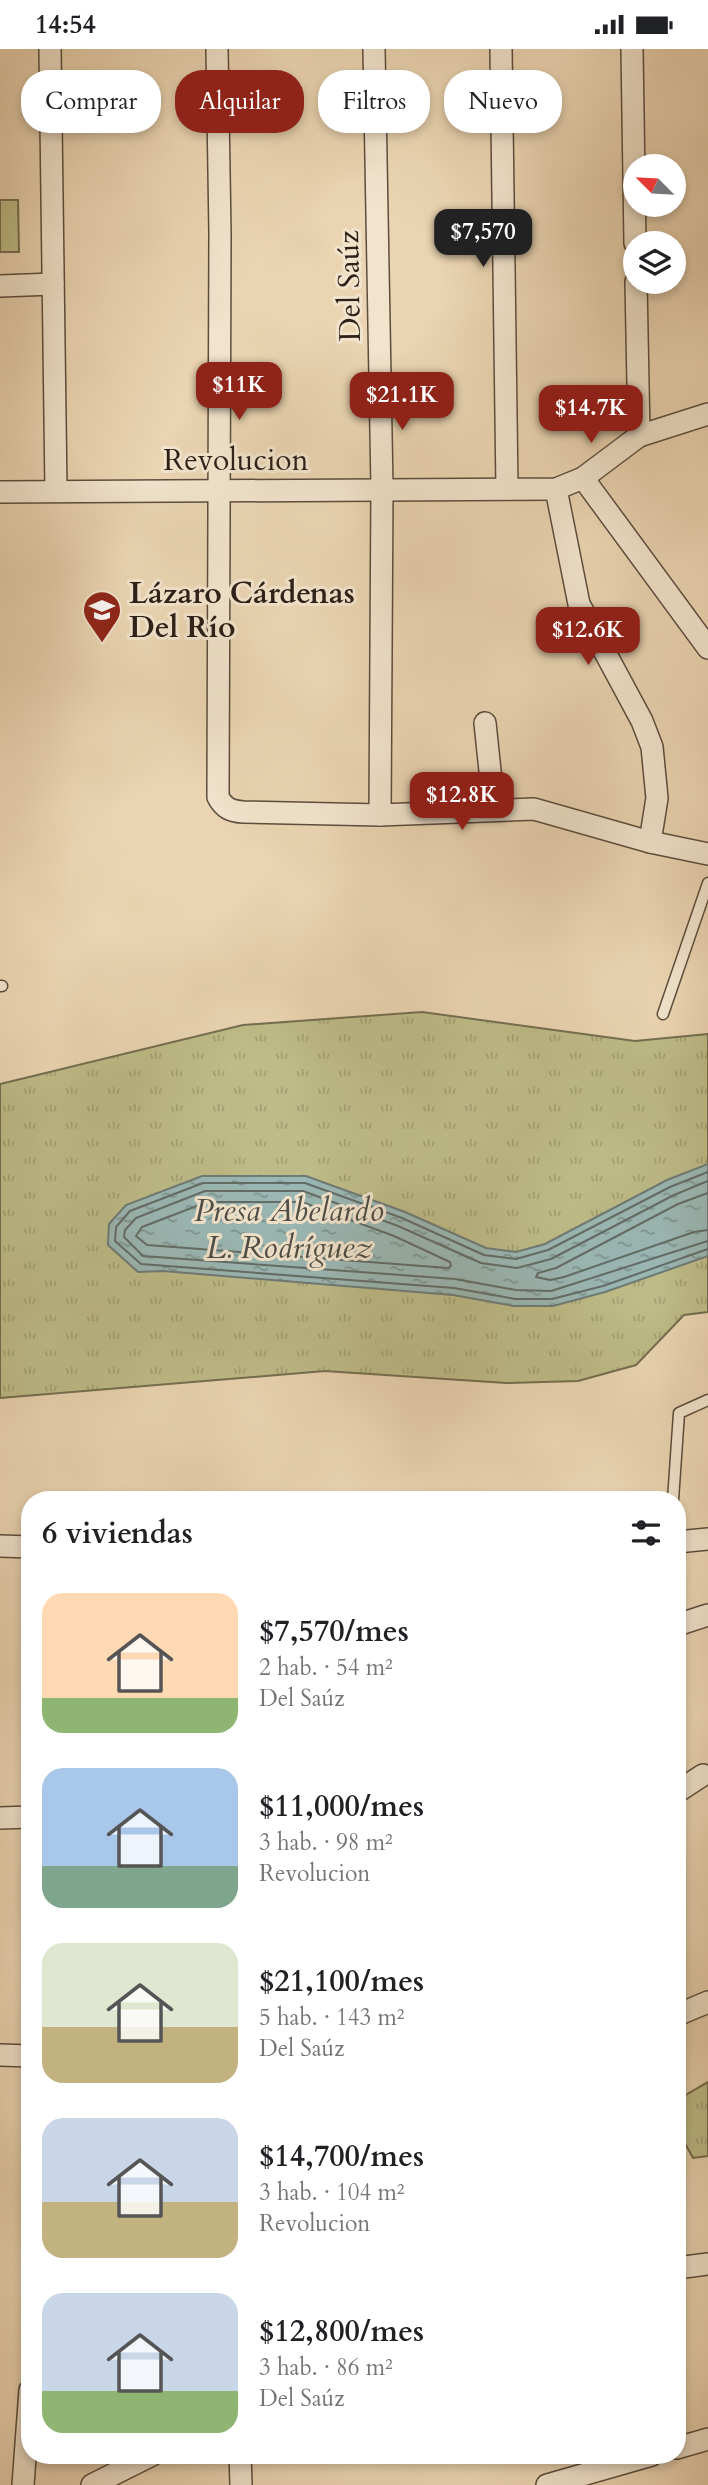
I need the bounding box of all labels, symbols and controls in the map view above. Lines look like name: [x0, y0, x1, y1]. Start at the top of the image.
text: 14:54: [35, 7, 96, 42]
chip: Comprar: [21, 70, 161, 133]
chip: Alquilar: [175, 70, 304, 133]
chip: Filtros: [318, 70, 430, 133]
chip: Nuevo: [444, 70, 562, 133]
north arrow: [623, 154, 686, 217]
map controls: [623, 154, 686, 294]
pin: $7,570: [426, 209, 540, 269]
text: $7,570: [450, 216, 516, 247]
street label: Del Saúz: [328, 229, 371, 342]
button: layers: [623, 231, 686, 294]
pin: $11K: [198, 363, 280, 422]
text: $11K: [212, 369, 266, 400]
pin: $21.1K: [345, 373, 459, 432]
text: $21.1K: [366, 379, 438, 410]
pin: $14.7K: [534, 385, 648, 445]
text: $14.7K: [555, 392, 627, 423]
street label: Revolucion: [163, 440, 309, 481]
place label: Lázaro Cárdenas Del Río: [129, 573, 355, 648]
school or university icon: Lázaro Cárdenas Del Río: [81, 589, 123, 644]
pin: $12.6K: [531, 607, 645, 667]
text: $12.6K: [552, 614, 624, 645]
pin: $12.8K: [405, 773, 519, 832]
text: $12.8K: [426, 779, 498, 810]
water label: Presa Abelardo L. Rodríguez: [194, 1189, 384, 1270]
text: 6 viviendas: [42, 1513, 193, 1554]
icon: filters: [627, 1514, 665, 1552]
text: $7,570/mes: [259, 1611, 409, 1652]
icon: home: [98, 1621, 182, 1705]
text: 2 hab. · 54 m²: [259, 1652, 393, 1683]
text: Del Saúz: [259, 1683, 345, 1714]
text: $11,000/mes: [259, 1786, 424, 1827]
icon: home: [98, 1796, 182, 1880]
text: 3 hab. · 98 m²: [259, 1827, 393, 1858]
text: Revolucion: [259, 1858, 370, 1889]
text: $21,100/mes: [259, 1961, 424, 2002]
icon: home: [98, 1971, 182, 2055]
text: 5 hab. · 143 m²: [259, 2002, 405, 2033]
text: Del Saúz: [259, 2033, 345, 2064]
text: $14,700/mes: [259, 2136, 424, 2177]
icon: home: [98, 2146, 182, 2230]
text: 3 hab. · 104 m²: [259, 2177, 405, 2208]
text: Revolucion: [259, 2208, 370, 2239]
text: $12,800/mes: [259, 2311, 424, 2352]
icon: home: [98, 2321, 182, 2405]
text: 3 hab. · 86 m²: [259, 2352, 393, 2383]
text: Del Saúz: [259, 2383, 345, 2414]

